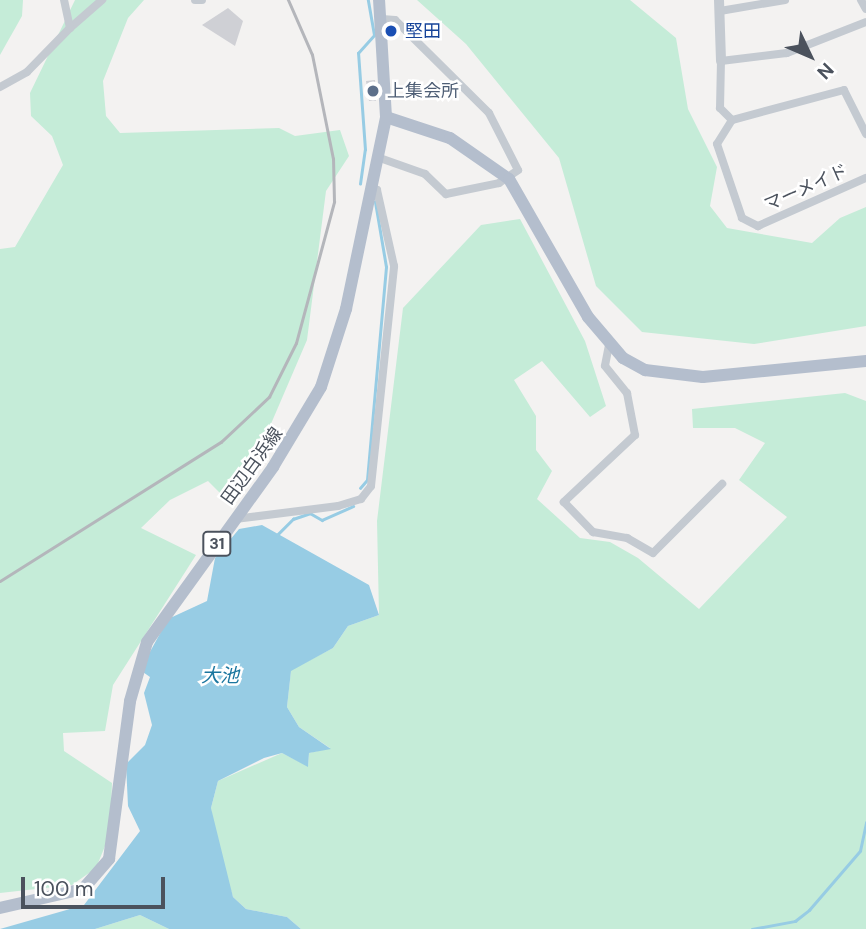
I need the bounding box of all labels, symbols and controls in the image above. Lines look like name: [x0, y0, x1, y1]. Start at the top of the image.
place label: 堅田: [405, 20, 441, 42]
north arrow: [775, 21, 845, 91]
marker: 堅田: [383, 23, 399, 39]
text: N: [812, 57, 839, 85]
place label: 上集会所: [387, 80, 459, 102]
marker: 上集会所: [365, 83, 381, 99]
street label: マーメイド: [760, 160, 852, 216]
street label: 田辺白浜線: [217, 423, 287, 509]
road number: 31: [201, 531, 233, 556]
water label: 大池: [201, 665, 239, 687]
scale bar: [24, 862, 168, 906]
text: 100 m: [34, 875, 94, 903]

